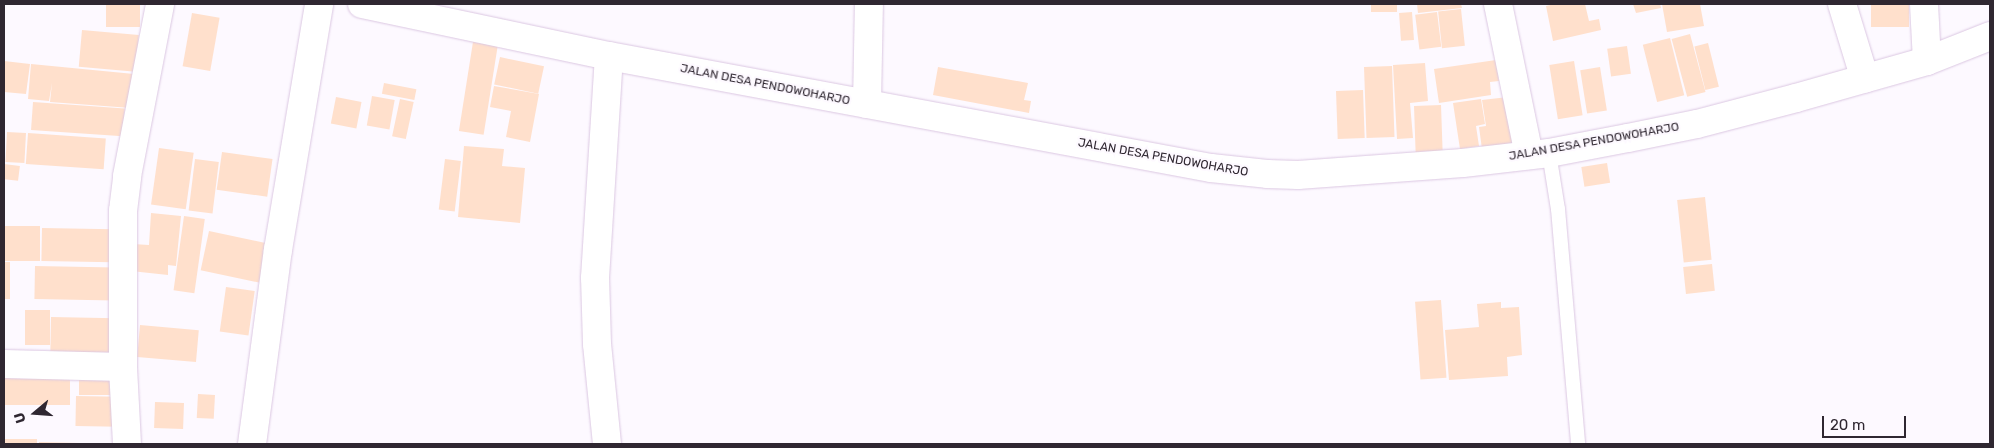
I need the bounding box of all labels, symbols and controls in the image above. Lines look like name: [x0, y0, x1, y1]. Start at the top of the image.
street label: JALAN DESA PENDOWOHARJO: [679, 61, 851, 109]
street label: JALAN DESA PENDOWOHARJO: [1508, 120, 1680, 164]
street label: JALAN DESA PENDOWOHARJO: [1077, 136, 1249, 180]
north arrow: [10, 388, 60, 438]
scale bar: [1824, 406, 1908, 438]
text: U: [11, 410, 30, 425]
text: 20 m: [1830, 416, 1865, 434]

